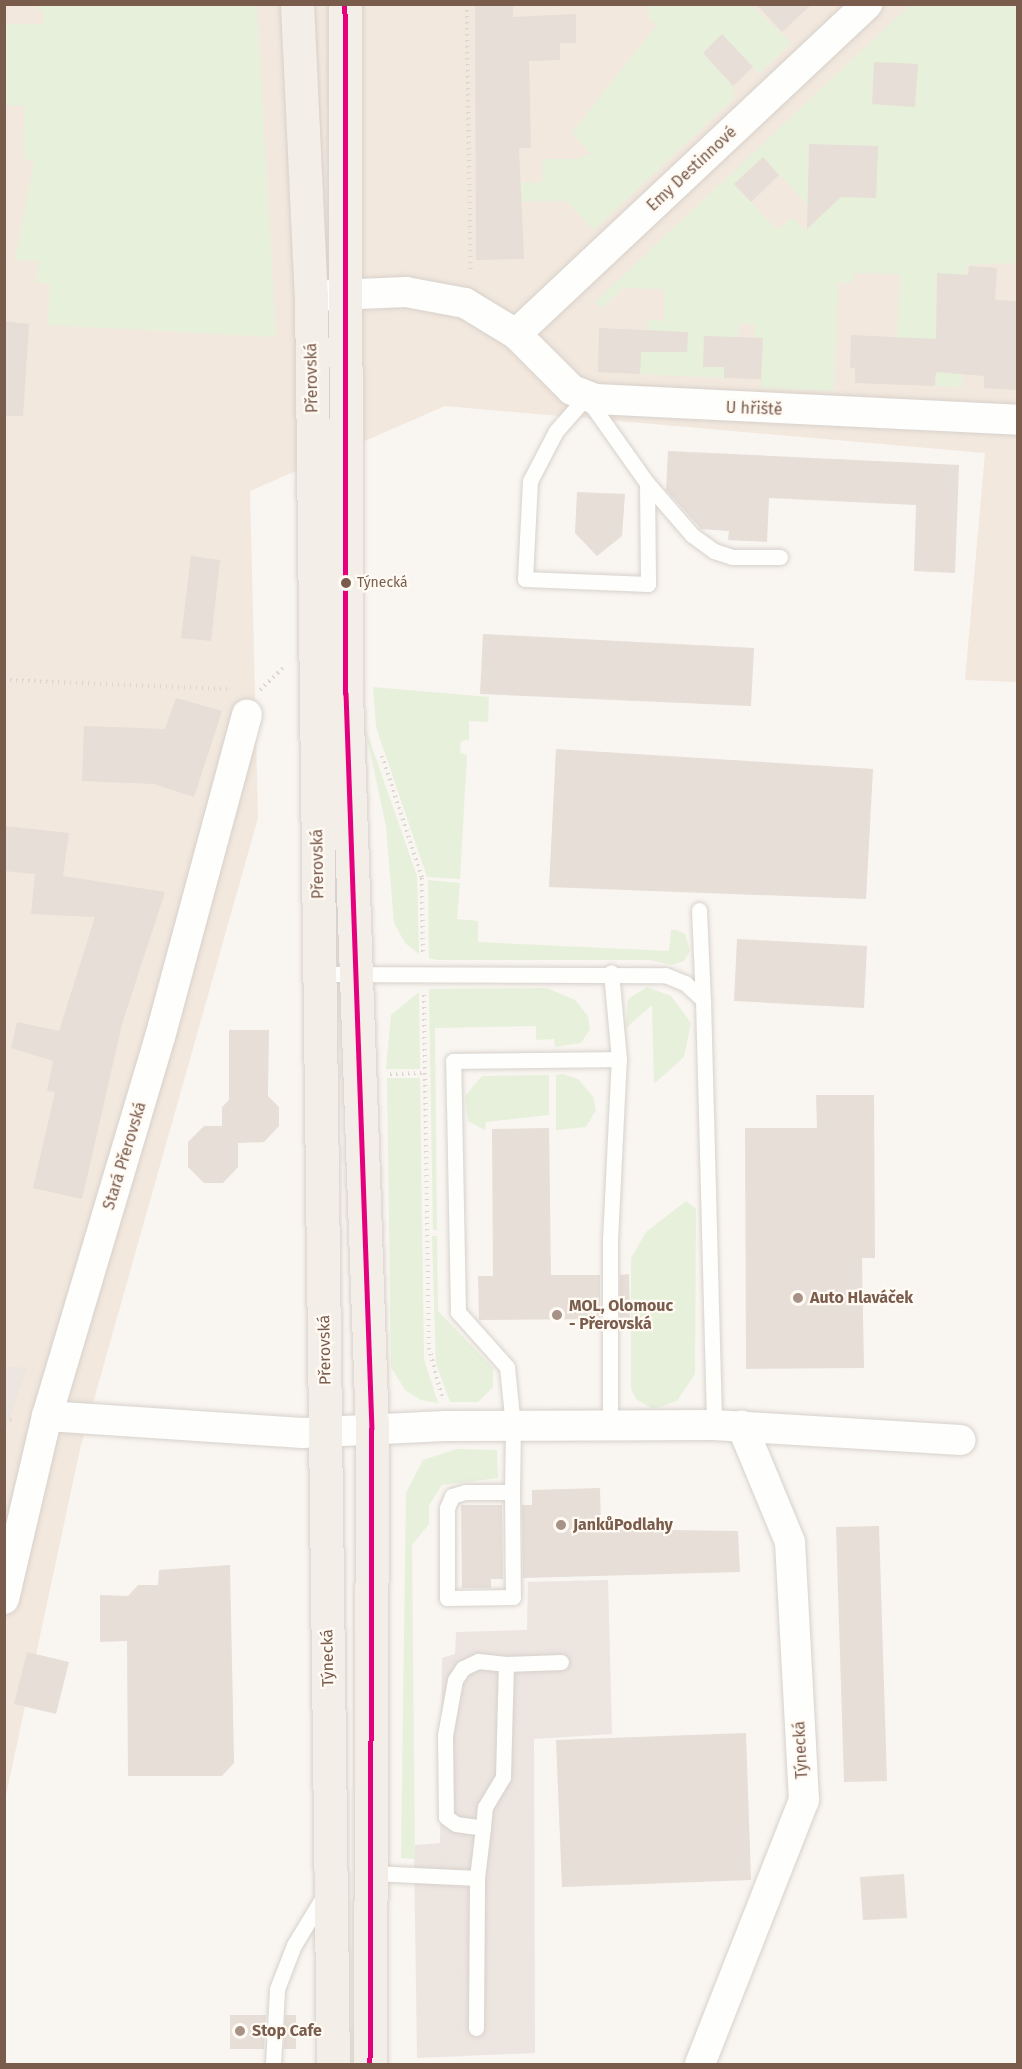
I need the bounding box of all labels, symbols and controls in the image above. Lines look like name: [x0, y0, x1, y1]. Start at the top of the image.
street label: Emy Destinnové: [643, 123, 741, 215]
street label: Přerovská: [302, 343, 322, 413]
street label: U hřiště: [725, 398, 783, 420]
place label: Týnecká: [357, 575, 408, 591]
marker: Týnecká: [340, 577, 352, 589]
street label: Přerovská: [308, 829, 328, 899]
street label: Stará Přerovská: [99, 1100, 151, 1212]
place label: Auto Hlaváček: [810, 1288, 913, 1308]
marker: Auto Hlaváček: [791, 1291, 805, 1305]
place label: MOL, Olomouc - Přerovská: [569, 1296, 673, 1334]
marker: MOL, Olomouc - Přerovská: [550, 1308, 564, 1322]
street label: Přerovská: [315, 1315, 335, 1385]
place label: JankůPodlahy: [573, 1515, 673, 1535]
marker: JankůPodlahy: [554, 1518, 568, 1532]
street label: Týnecká: [318, 1629, 338, 1687]
street label: Týnecká: [790, 1721, 812, 1779]
place label: Stop Cafe: [252, 2021, 322, 2041]
marker: Stop Cafe: [233, 2024, 247, 2038]

